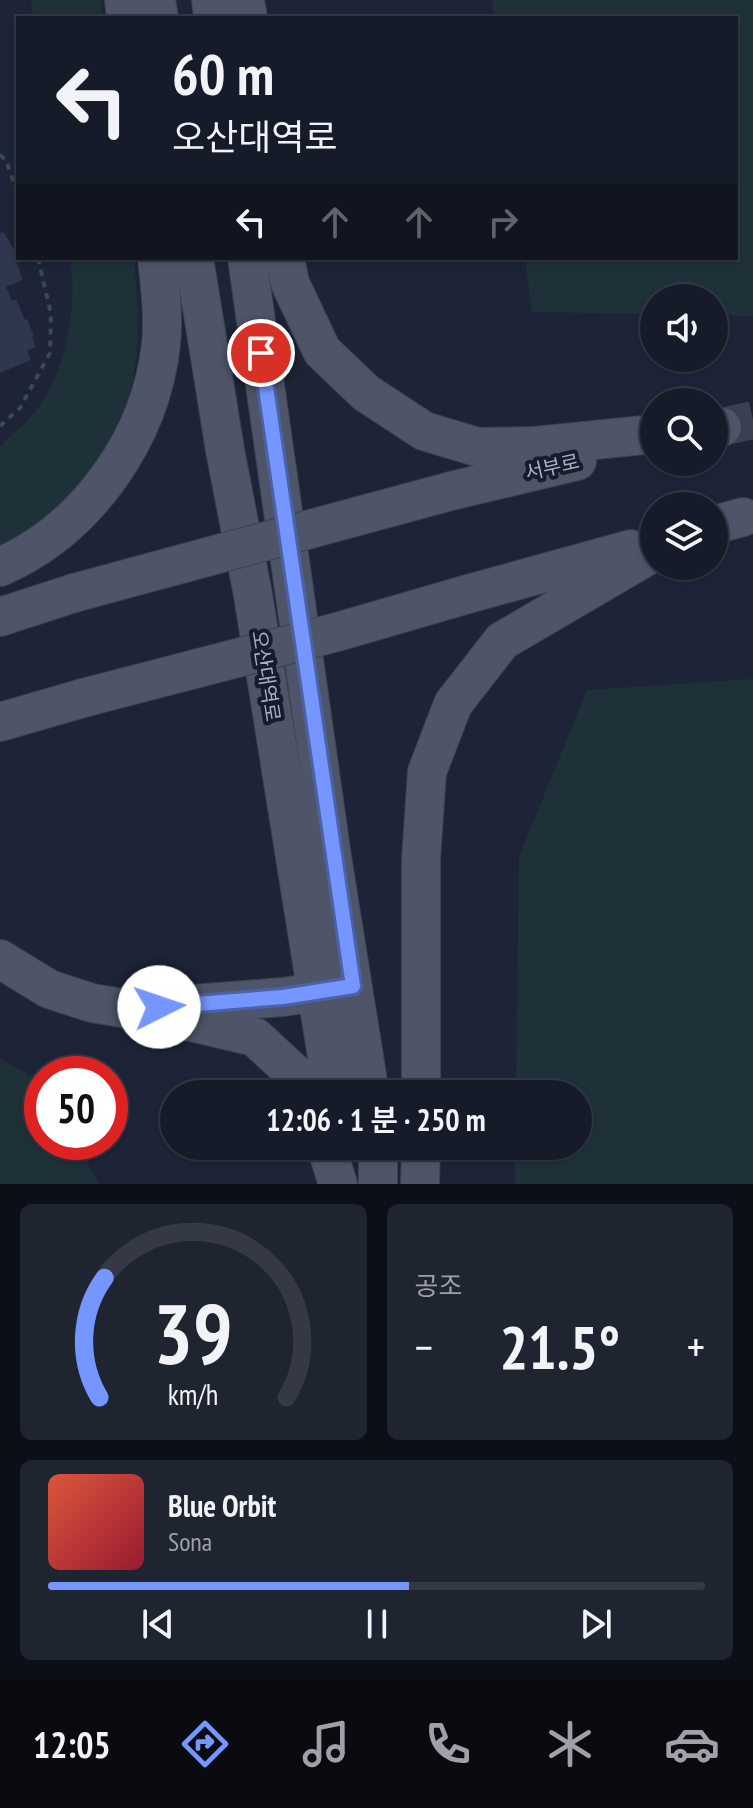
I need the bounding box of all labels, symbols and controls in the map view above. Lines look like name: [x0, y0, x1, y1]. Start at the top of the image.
text: 60 m: [172, 38, 274, 110]
icon: left: [40, 48, 144, 152]
text: 오산대역로: [172, 113, 338, 160]
icon: left: [229, 200, 273, 244]
icon: ahead: [313, 200, 357, 244]
icon: ahead: [397, 200, 441, 244]
icon: right: [481, 200, 525, 244]
map controls: [640, 284, 728, 580]
button: sound: [640, 284, 728, 372]
pin: [227, 319, 295, 387]
icon: arrive: [239, 331, 283, 375]
button: search: [640, 388, 728, 476]
street label: 서부로: [522, 448, 582, 486]
button: layers: [640, 492, 728, 580]
street label: 오산대역로: [246, 629, 286, 723]
position arrow: [117, 965, 201, 1049]
speed limit sign: 50: [24, 1056, 128, 1160]
text: 12:06 · 1 분 · 250 m: [266, 1100, 486, 1139]
text: 공조: [415, 1269, 462, 1302]
text: 39: [153, 1279, 233, 1387]
text: 21.5°: [499, 1308, 620, 1386]
text: −: [415, 1318, 433, 1375]
text: +: [687, 1318, 705, 1375]
text: km/h: [168, 1376, 219, 1413]
text: Blue Orbit: [168, 1486, 276, 1525]
text: Sona: [168, 1525, 212, 1558]
icon: previous: [136, 1602, 180, 1646]
icon: pause: [355, 1602, 399, 1646]
icon: next: [574, 1602, 618, 1646]
icon: directions: [177, 1716, 233, 1772]
icon: music: [298, 1716, 354, 1772]
icon: phone: [420, 1716, 476, 1772]
icon: climate: [542, 1716, 598, 1772]
icon: car: [664, 1716, 720, 1772]
text: 12:05: [33, 1721, 111, 1768]

